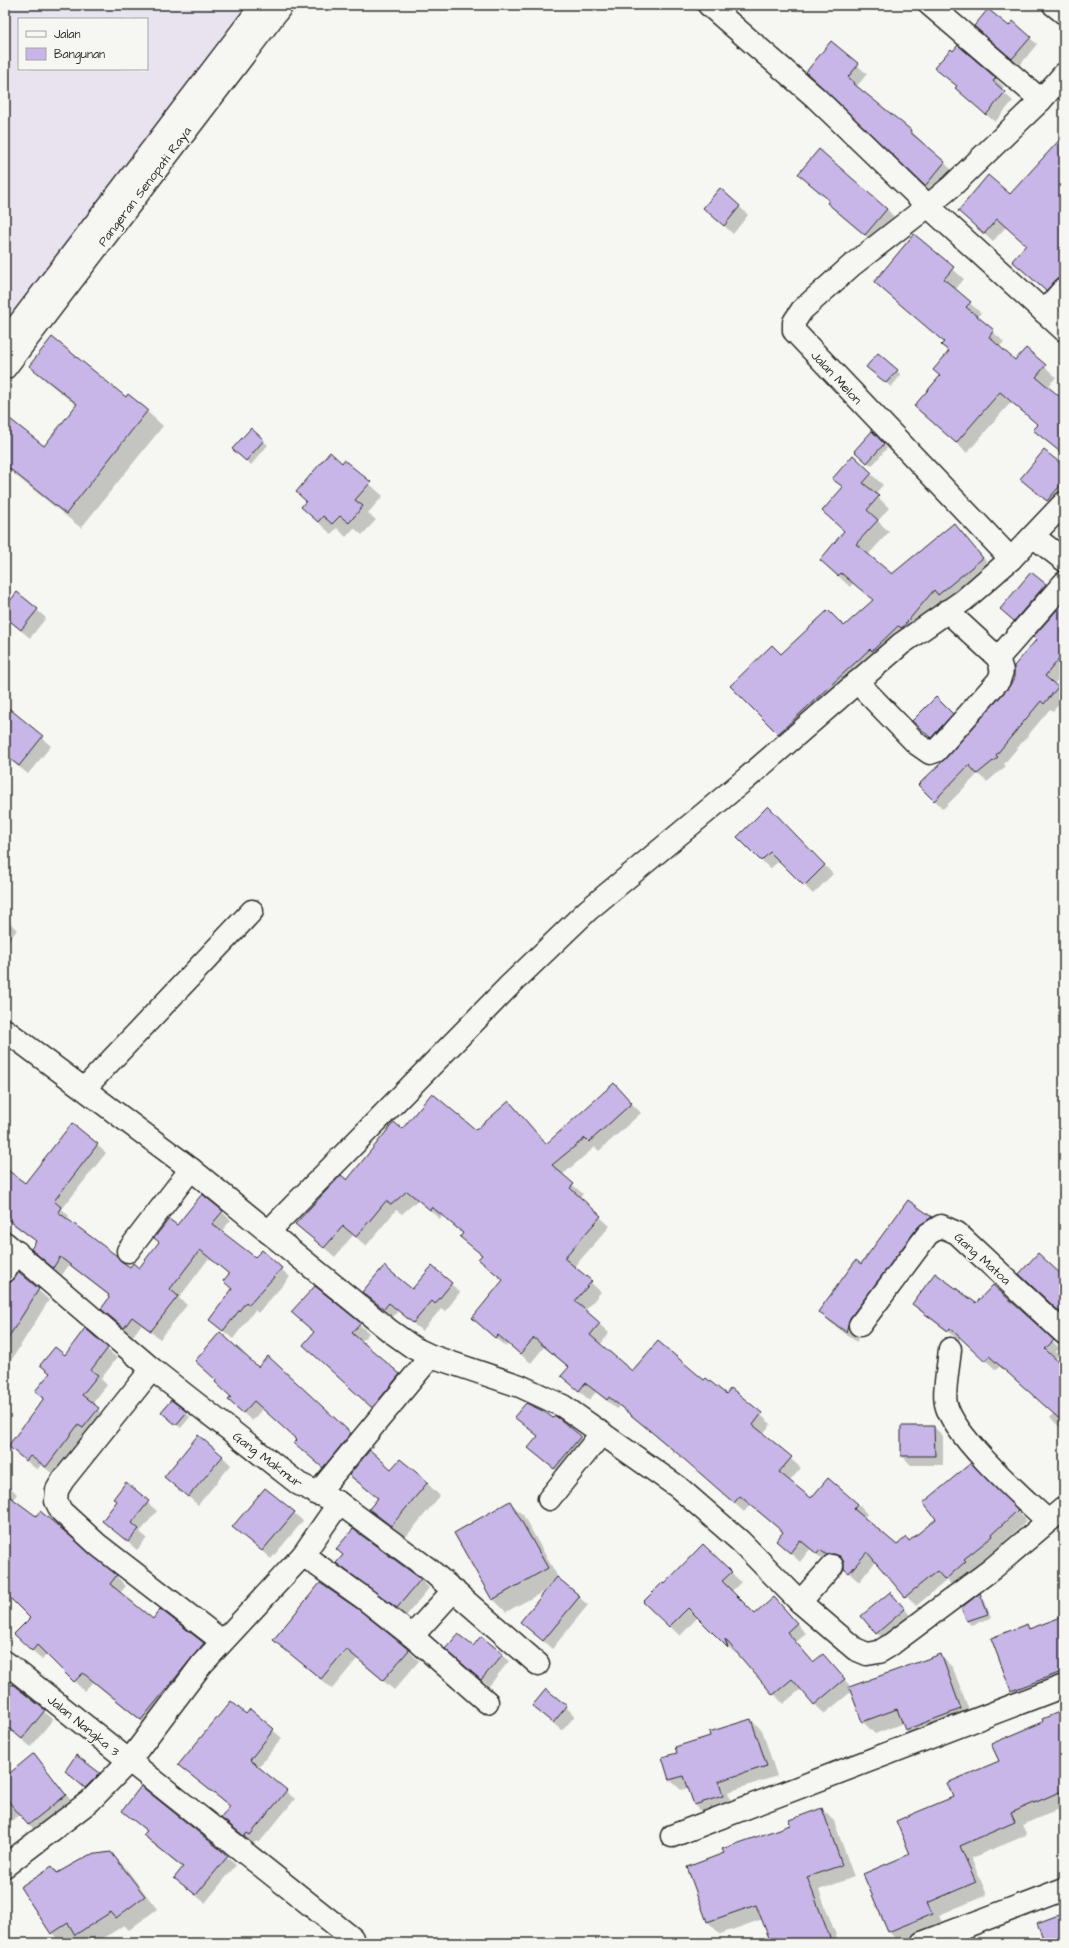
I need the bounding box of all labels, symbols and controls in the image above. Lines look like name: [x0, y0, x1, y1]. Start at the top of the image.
legend: [18, 18, 148, 70]
text: Jalan: [54, 26, 80, 43]
text: Bangunan: [54, 46, 105, 64]
street label: Pangeran Senopati Raya: [94, 123, 197, 251]
street label: Jalan Melon: [807, 347, 866, 409]
street label: Gang Matoa: [949, 1228, 1015, 1290]
street label: Gang Makmur: [228, 1428, 306, 1493]
street label: Jalan Nangka 3: [43, 1691, 124, 1762]

